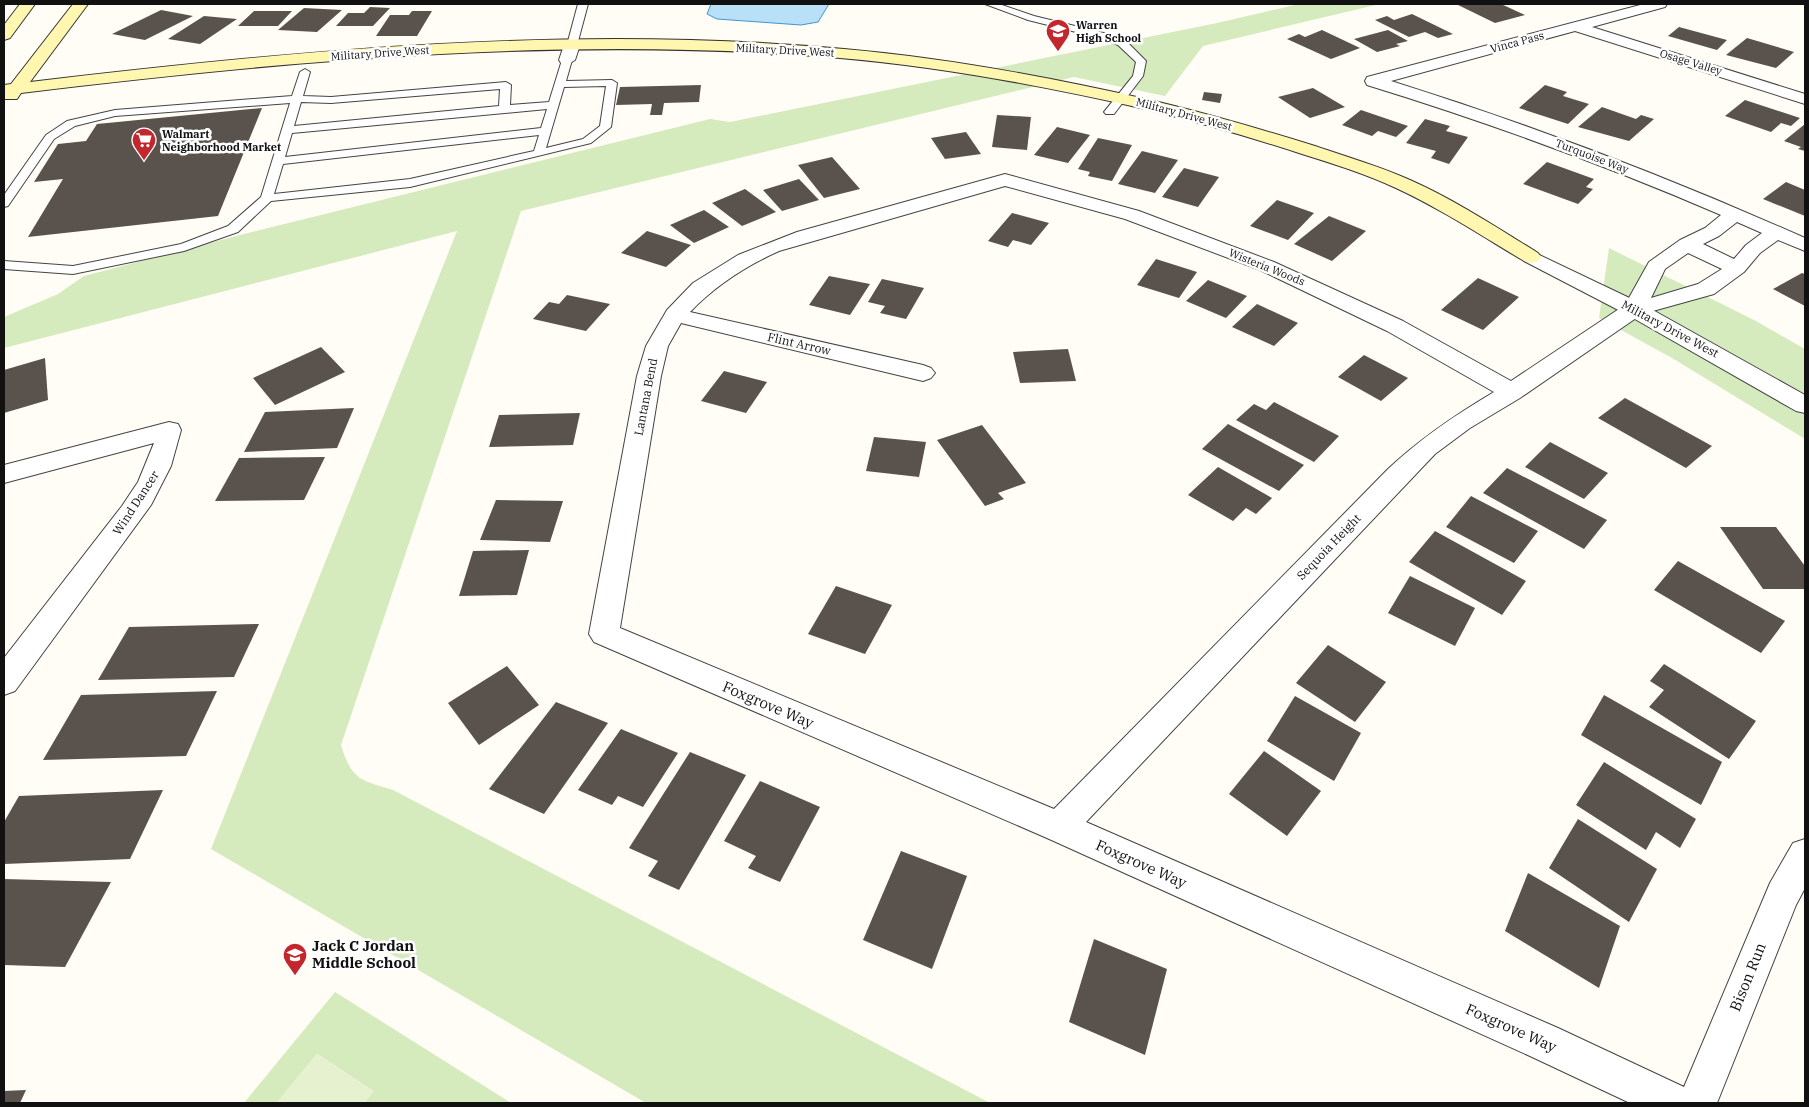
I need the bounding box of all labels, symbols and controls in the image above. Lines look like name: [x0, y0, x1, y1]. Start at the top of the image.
school or university icon: Warren High School: [1045, 18, 1071, 52]
place label: Warren High School: [1076, 18, 1142, 45]
street label: Vinca Pass: [1489, 28, 1545, 56]
street label: Military Drive West: [735, 40, 835, 60]
street label: Military Drive West: [330, 43, 430, 63]
street label: Osage Valley: [1658, 46, 1724, 78]
street label: Military Drive West: [1134, 94, 1234, 134]
supermarket icon: Walmart Neighborhood Market: [131, 127, 157, 161]
place label: Walmart Neighborhood Market: [162, 127, 281, 154]
street label: Turquoise Way: [1553, 136, 1631, 176]
street label: Wisteria Woods: [1227, 245, 1307, 289]
street label: Military Drive West: [1619, 297, 1721, 361]
street label: Flint Arrow: [766, 329, 833, 358]
street label: Lantana Bend: [631, 357, 660, 437]
street label: Wind Dancer: [109, 467, 162, 538]
street label: Sequoia Height: [1293, 511, 1364, 583]
street label: Foxgrove Way: [720, 677, 817, 732]
street label: Foxgrove Way: [1093, 835, 1190, 892]
place label: Jack C Jordan Middle School: [312, 936, 416, 972]
street label: Bison Run: [1725, 939, 1770, 1014]
school or university icon: Jack C Jordan Middle School: [282, 942, 308, 976]
street label: Foxgrove Way: [1463, 999, 1560, 1056]

